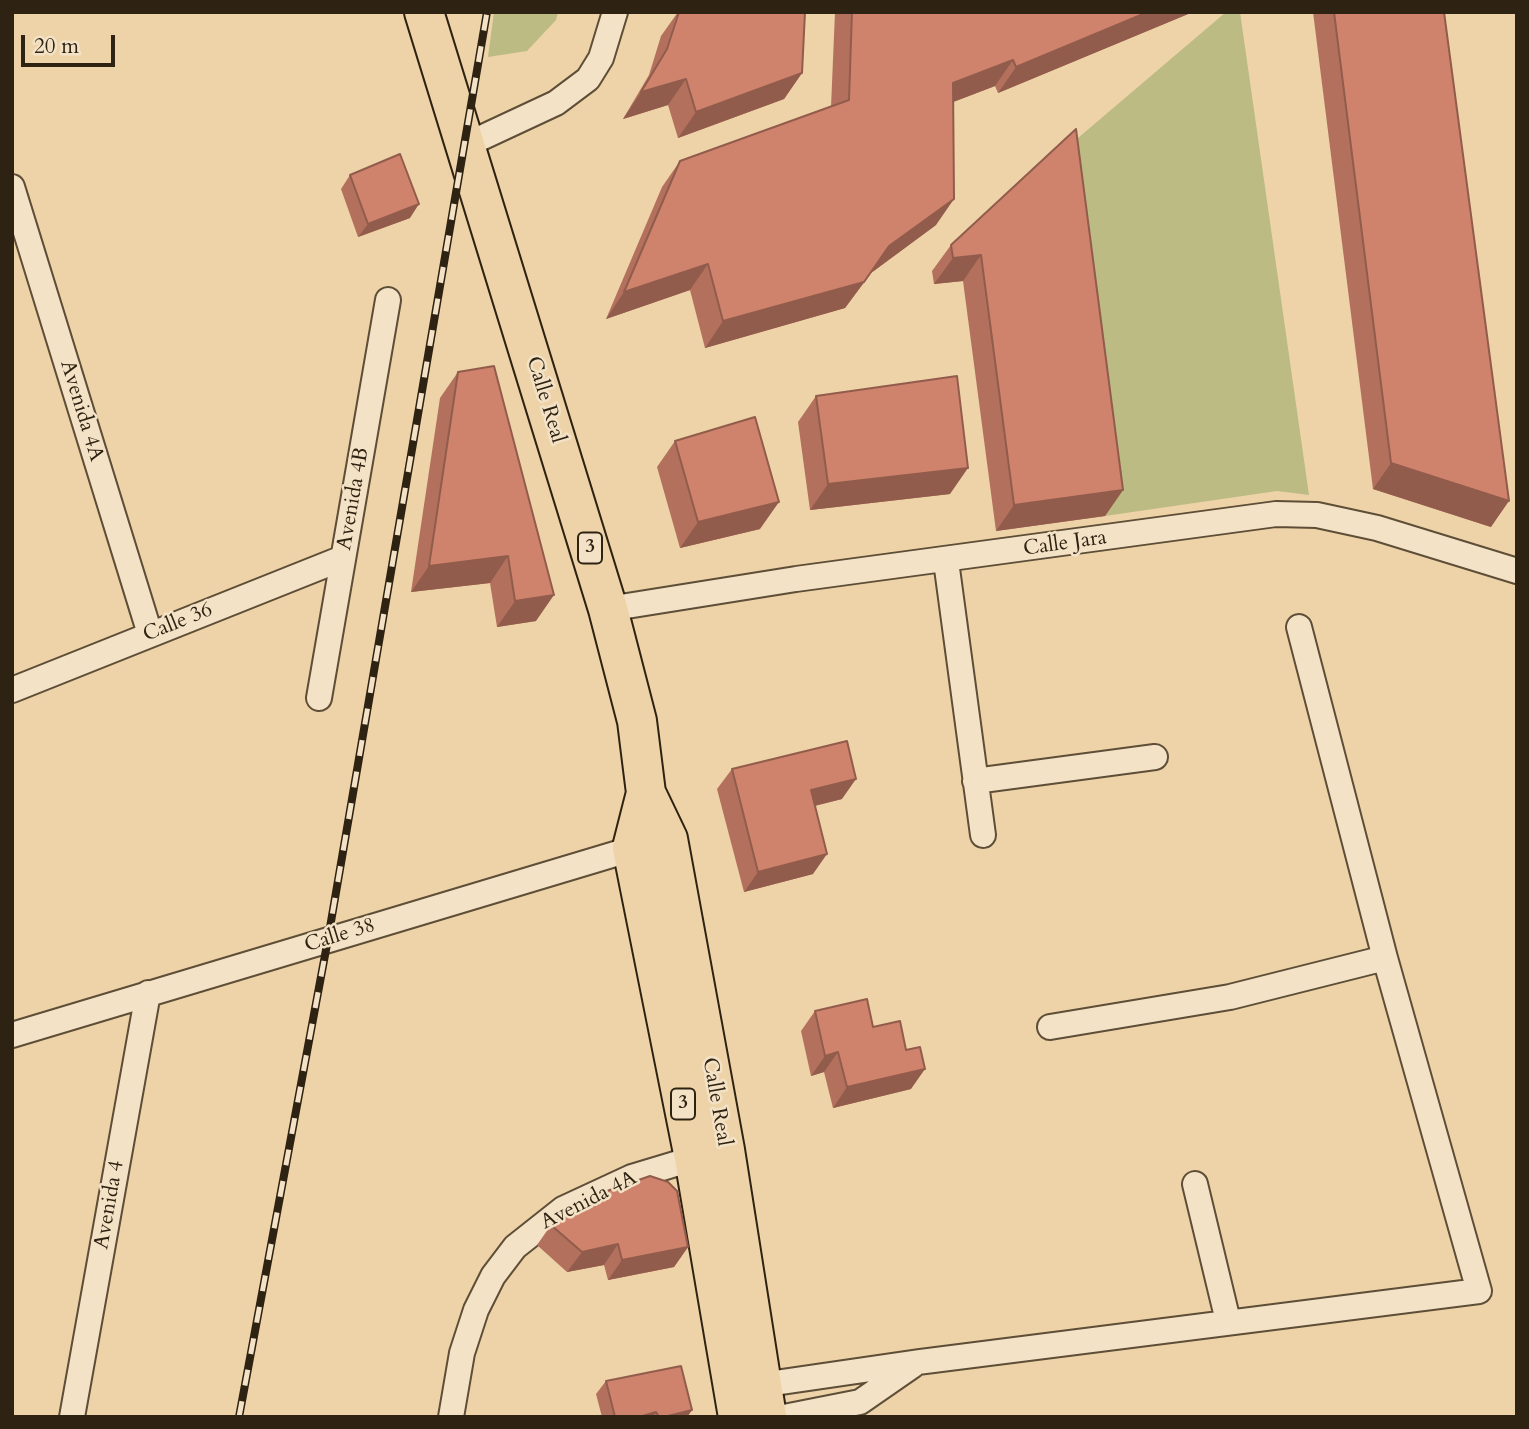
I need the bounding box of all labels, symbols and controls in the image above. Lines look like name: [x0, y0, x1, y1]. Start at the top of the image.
scale bar: [24, 21, 119, 65]
text: 20 m: [34, 32, 79, 61]
street label: Calle Real: [520, 354, 570, 446]
street label: Avenida 4A: [54, 357, 108, 465]
street label: Avenida 4B: [333, 446, 375, 552]
street label: Calle Jara: [1022, 526, 1108, 562]
road number: 3: [578, 533, 602, 564]
street label: Calle 36: [140, 598, 216, 648]
street label: Calle 38: [302, 913, 378, 959]
street label: Calle Real: [696, 1056, 736, 1148]
road number: 3: [671, 1088, 695, 1120]
street label: Avenida 4: [90, 1159, 130, 1251]
street label: Avenida 4A: [537, 1166, 641, 1236]

